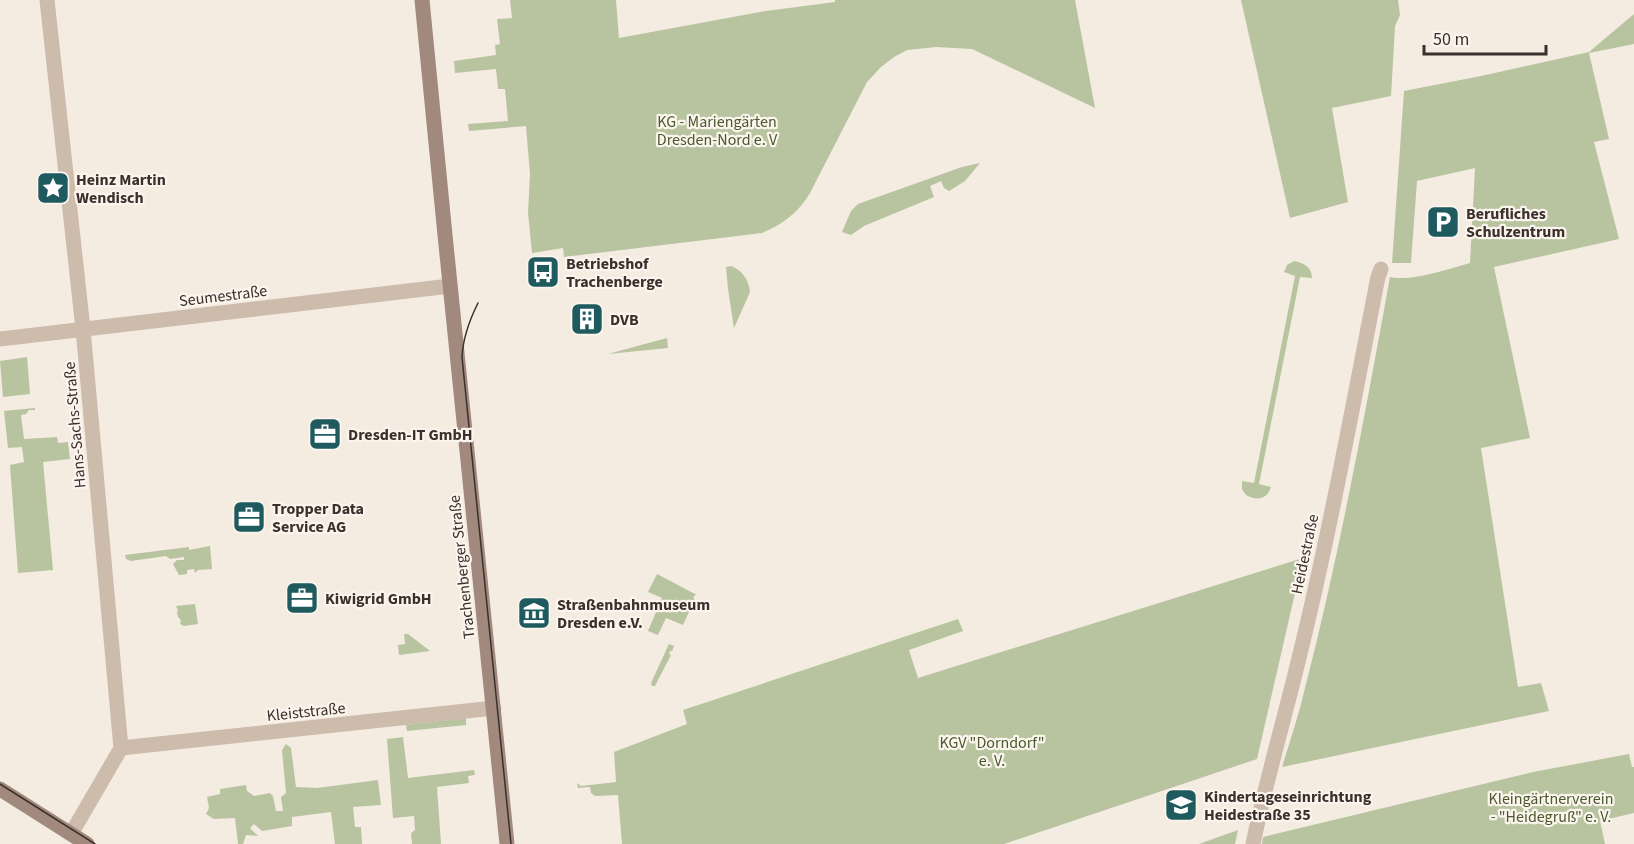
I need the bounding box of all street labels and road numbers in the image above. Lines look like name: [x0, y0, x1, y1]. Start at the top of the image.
street label: Seumestraße: [178, 280, 268, 312]
street label: Hans-Sachs-Straße: [59, 361, 91, 489]
street label: Trachenberger Straße: [443, 494, 480, 640]
street label: Heidestraße: [1286, 512, 1324, 596]
street label: Kleiststraße: [266, 697, 347, 727]

